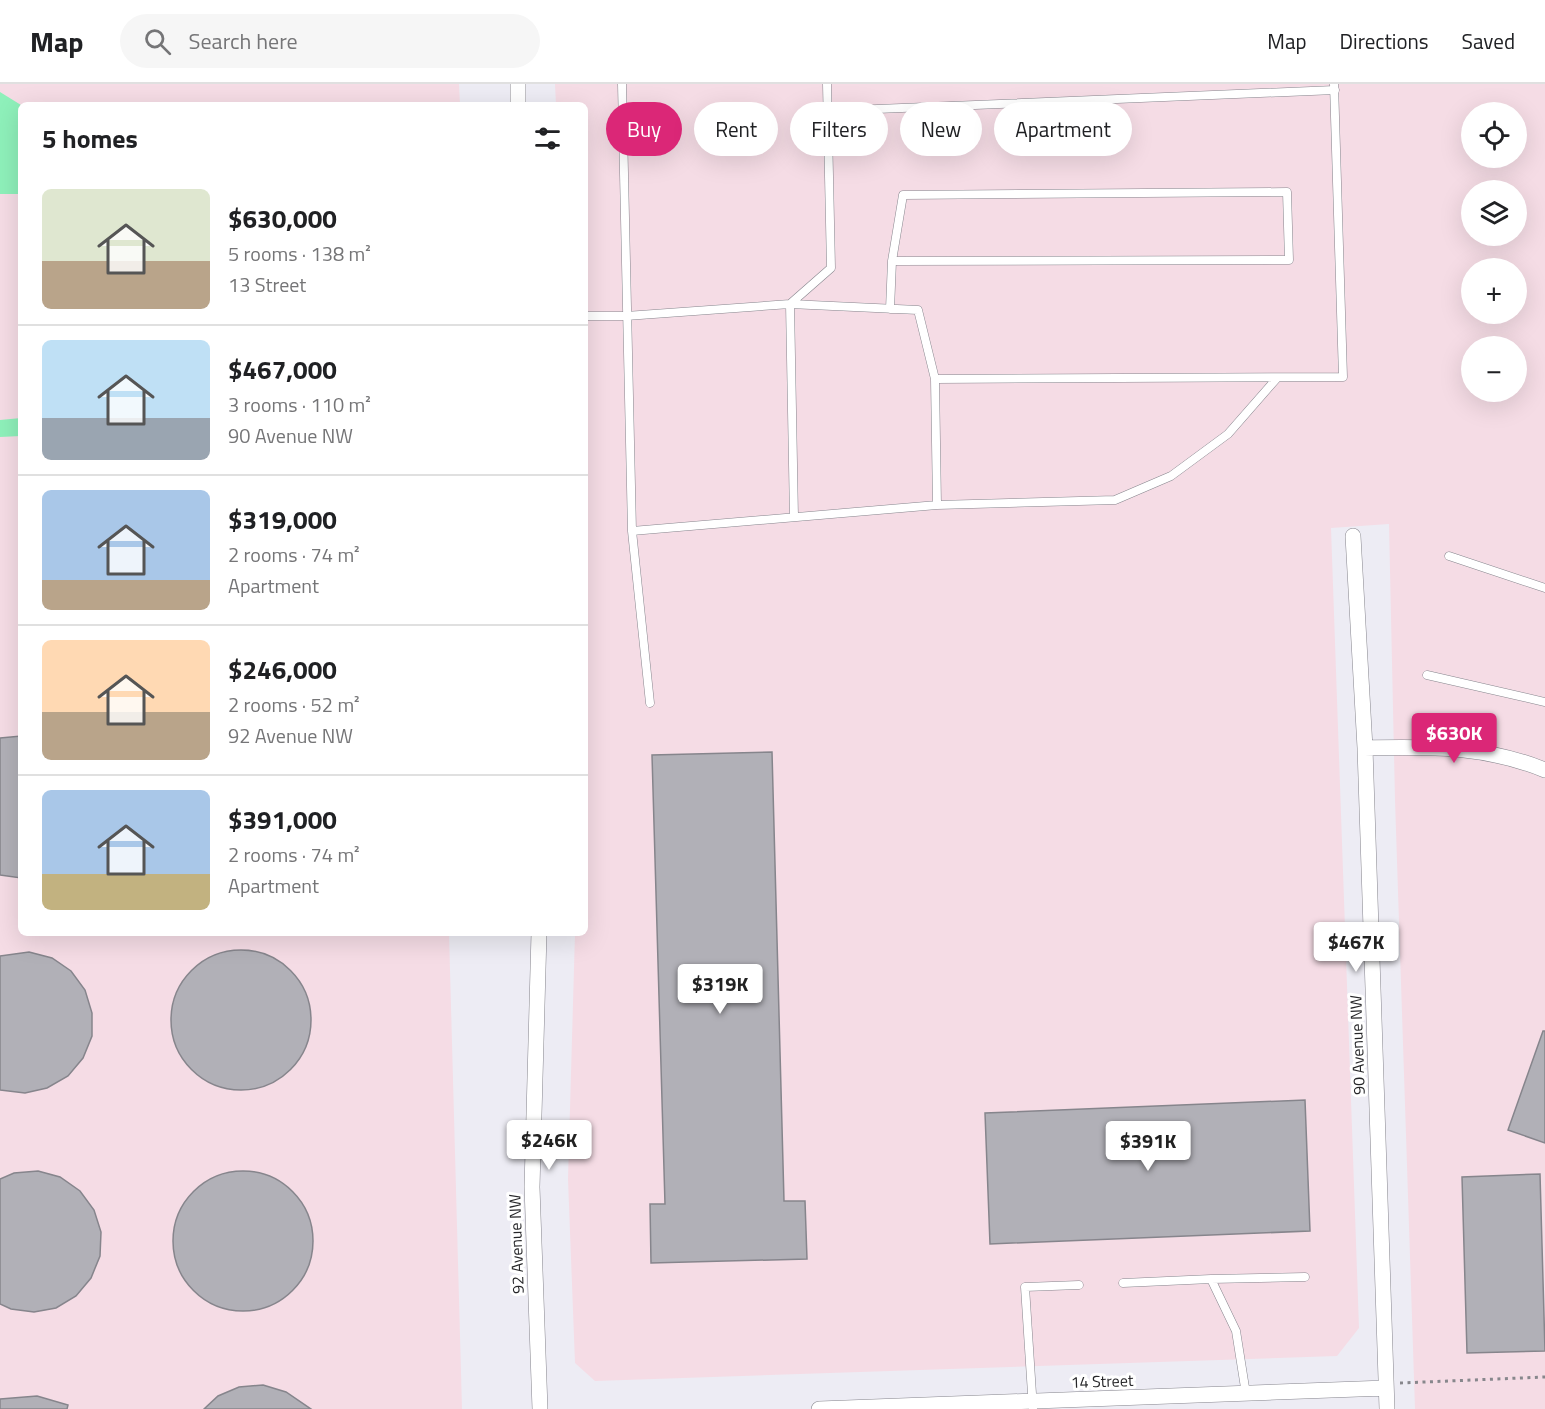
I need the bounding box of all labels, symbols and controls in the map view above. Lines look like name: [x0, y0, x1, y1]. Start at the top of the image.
search box: [120, 14, 540, 68]
text: Map: [30, 20, 84, 63]
text: Search here: [189, 24, 298, 58]
icon: search: [141, 25, 174, 58]
text: Map: [1267, 25, 1307, 57]
text: Directions: [1340, 25, 1429, 57]
text: Saved: [1462, 25, 1515, 57]
chip: Buy: [606, 102, 682, 156]
chip: Rent: [694, 102, 778, 156]
chip: Filters: [790, 102, 888, 156]
chip: New: [900, 102, 982, 156]
chip: Apartment: [994, 102, 1132, 156]
map controls: [1461, 102, 1527, 402]
button: locate: [1461, 102, 1527, 168]
text: 5 homes: [42, 119, 138, 158]
icon: filters: [531, 122, 564, 155]
button: layers: [1461, 180, 1527, 246]
text: $630,000: [228, 199, 337, 238]
icon: home: [90, 213, 162, 285]
text: 5 rooms · 138 m²: [228, 238, 371, 269]
button: +: [1461, 258, 1527, 324]
text: 13 Street: [228, 269, 306, 300]
button: −: [1461, 336, 1527, 402]
text: $467,000: [228, 350, 337, 389]
icon: home: [90, 364, 162, 436]
text: 3 rooms · 110 m²: [228, 389, 371, 420]
text: 90 Avenue NW: [228, 420, 353, 451]
text: $319,000: [228, 500, 337, 539]
icon: home: [90, 514, 162, 586]
text: 2 rooms · 74 m²: [228, 539, 360, 570]
text: Apartment: [228, 570, 319, 601]
text: $246,000: [228, 650, 337, 689]
icon: home: [90, 664, 162, 736]
text: 2 rooms · 52 m²: [228, 689, 360, 720]
pin: $630K: [1412, 713, 1496, 764]
text: $630K: [1426, 717, 1482, 748]
text: 92 Avenue NW: [228, 720, 353, 751]
text: $391,000: [228, 800, 337, 839]
icon: home: [90, 814, 162, 886]
text: 2 rooms · 74 m²: [228, 839, 360, 870]
text: Apartment: [228, 870, 319, 901]
pin: $467K: [1314, 922, 1398, 973]
text: $467K: [1328, 926, 1384, 957]
pin: $319K: [678, 964, 762, 1015]
text: $319K: [692, 968, 748, 999]
street label: 90 Avenue NW: [1343, 995, 1371, 1095]
pin: $246K: [507, 1120, 591, 1171]
pin: $391K: [1106, 1121, 1190, 1172]
text: $246K: [521, 1124, 577, 1155]
text: $391K: [1120, 1125, 1176, 1156]
street label: 92 Avenue NW: [502, 1194, 530, 1294]
street label: 14 Street: [1070, 1368, 1134, 1394]

